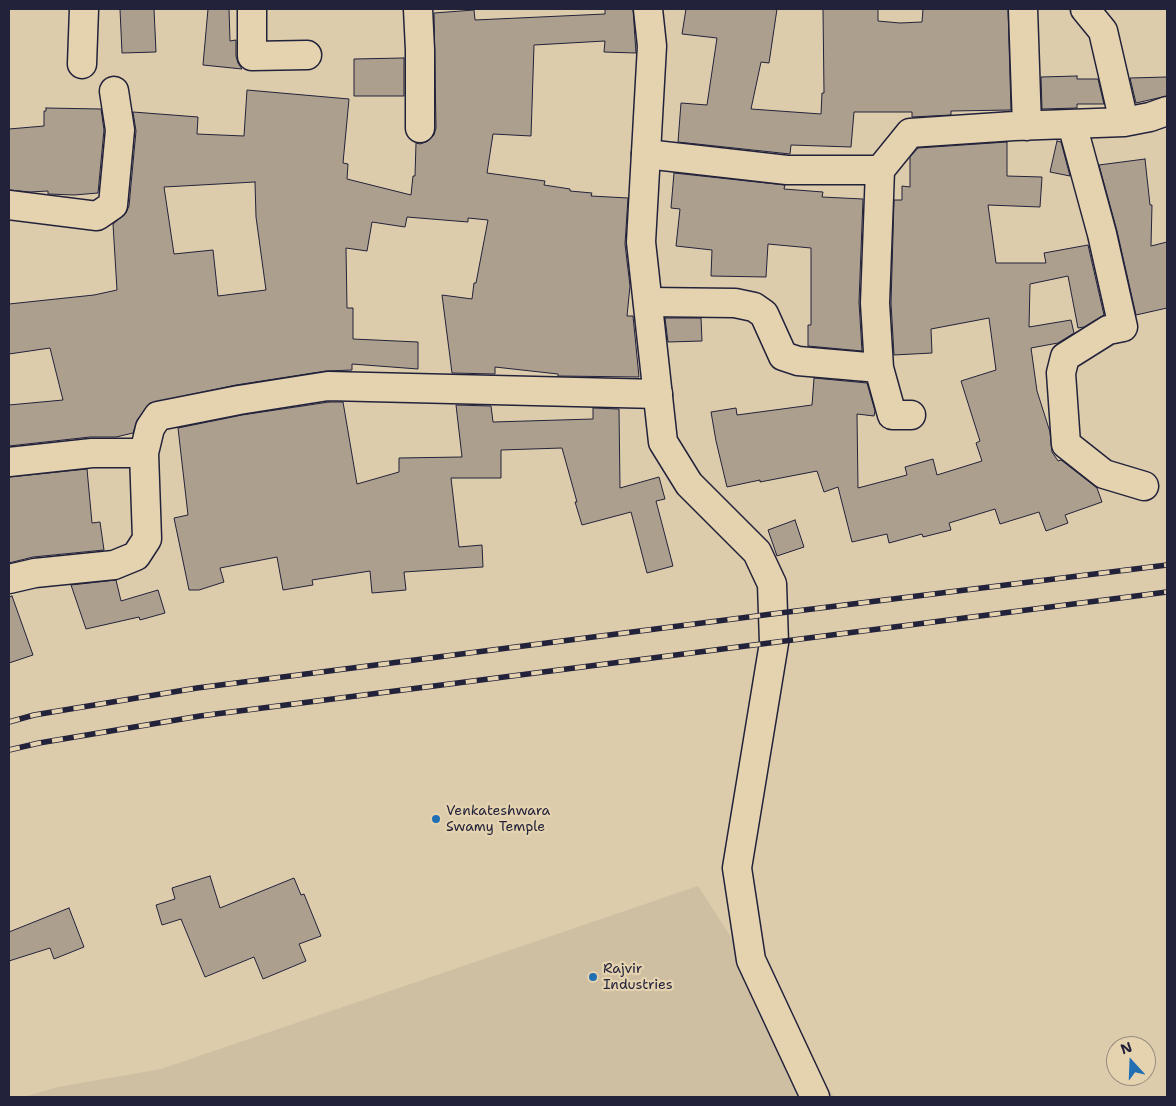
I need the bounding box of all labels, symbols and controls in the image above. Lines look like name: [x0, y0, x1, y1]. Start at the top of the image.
place label: Venkateshwara Swamy Temple: [446, 803, 550, 836]
marker: Venkateshwara Swamy Temple: [430, 813, 442, 825]
place label: Rajvir Industries: [603, 961, 673, 994]
marker: Rajvir Industries: [587, 971, 599, 983]
north arrow: [1106, 1036, 1156, 1086]
text: N: [1118, 1037, 1135, 1058]

